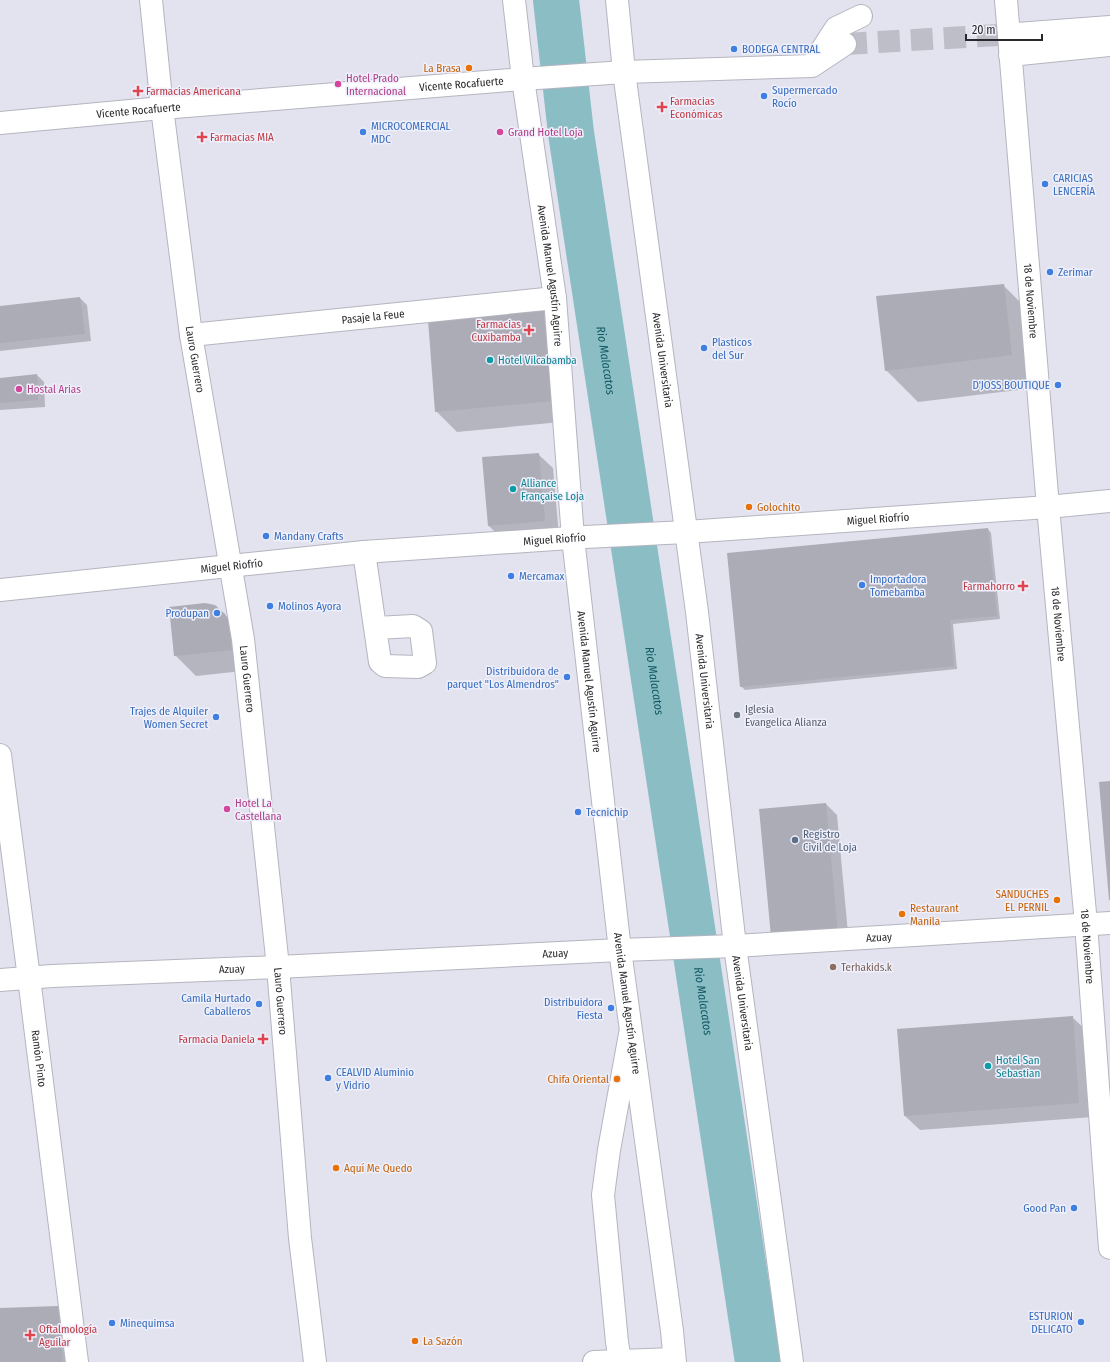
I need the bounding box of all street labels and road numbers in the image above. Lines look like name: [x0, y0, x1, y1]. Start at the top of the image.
street label: Vicente Rocafuerte: [419, 75, 504, 94]
street label: Vicente Rocafuerte: [96, 101, 181, 121]
street label: Avenida Manuel Agustín Aguirre: [534, 204, 565, 347]
street label: 18 de Noviembre: [1021, 263, 1040, 339]
street label: Pasaje la Feue: [341, 307, 405, 327]
street label: Avenida Universitaria: [650, 312, 675, 409]
street label: Lauro Guerrero: [183, 325, 207, 394]
street label: Miguel Riofrío: [846, 511, 910, 528]
street label: Miguel Riofrío: [523, 531, 587, 548]
street label: Miguel Riofrío: [200, 557, 264, 576]
street label: 18 de Noviembre: [1048, 586, 1068, 662]
street label: Avenida Manuel Agustín Aguirre: [574, 610, 603, 753]
street label: Avenida Universitaria: [693, 633, 716, 730]
street label: Lauro Guerrero: [237, 645, 257, 713]
street label: 18 de Noviembre: [1078, 908, 1096, 984]
street label: Azuay: [866, 930, 892, 945]
street label: Avenida Manuel Agustín Aguirre: [611, 932, 643, 1075]
street label: Azuay: [542, 947, 569, 961]
street label: Avenida Universitaria: [729, 955, 755, 1052]
street label: Azuay: [218, 962, 245, 976]
street label: Lauro Guerrero: [271, 967, 290, 1036]
street label: Ramón Pinto: [29, 1029, 49, 1088]

